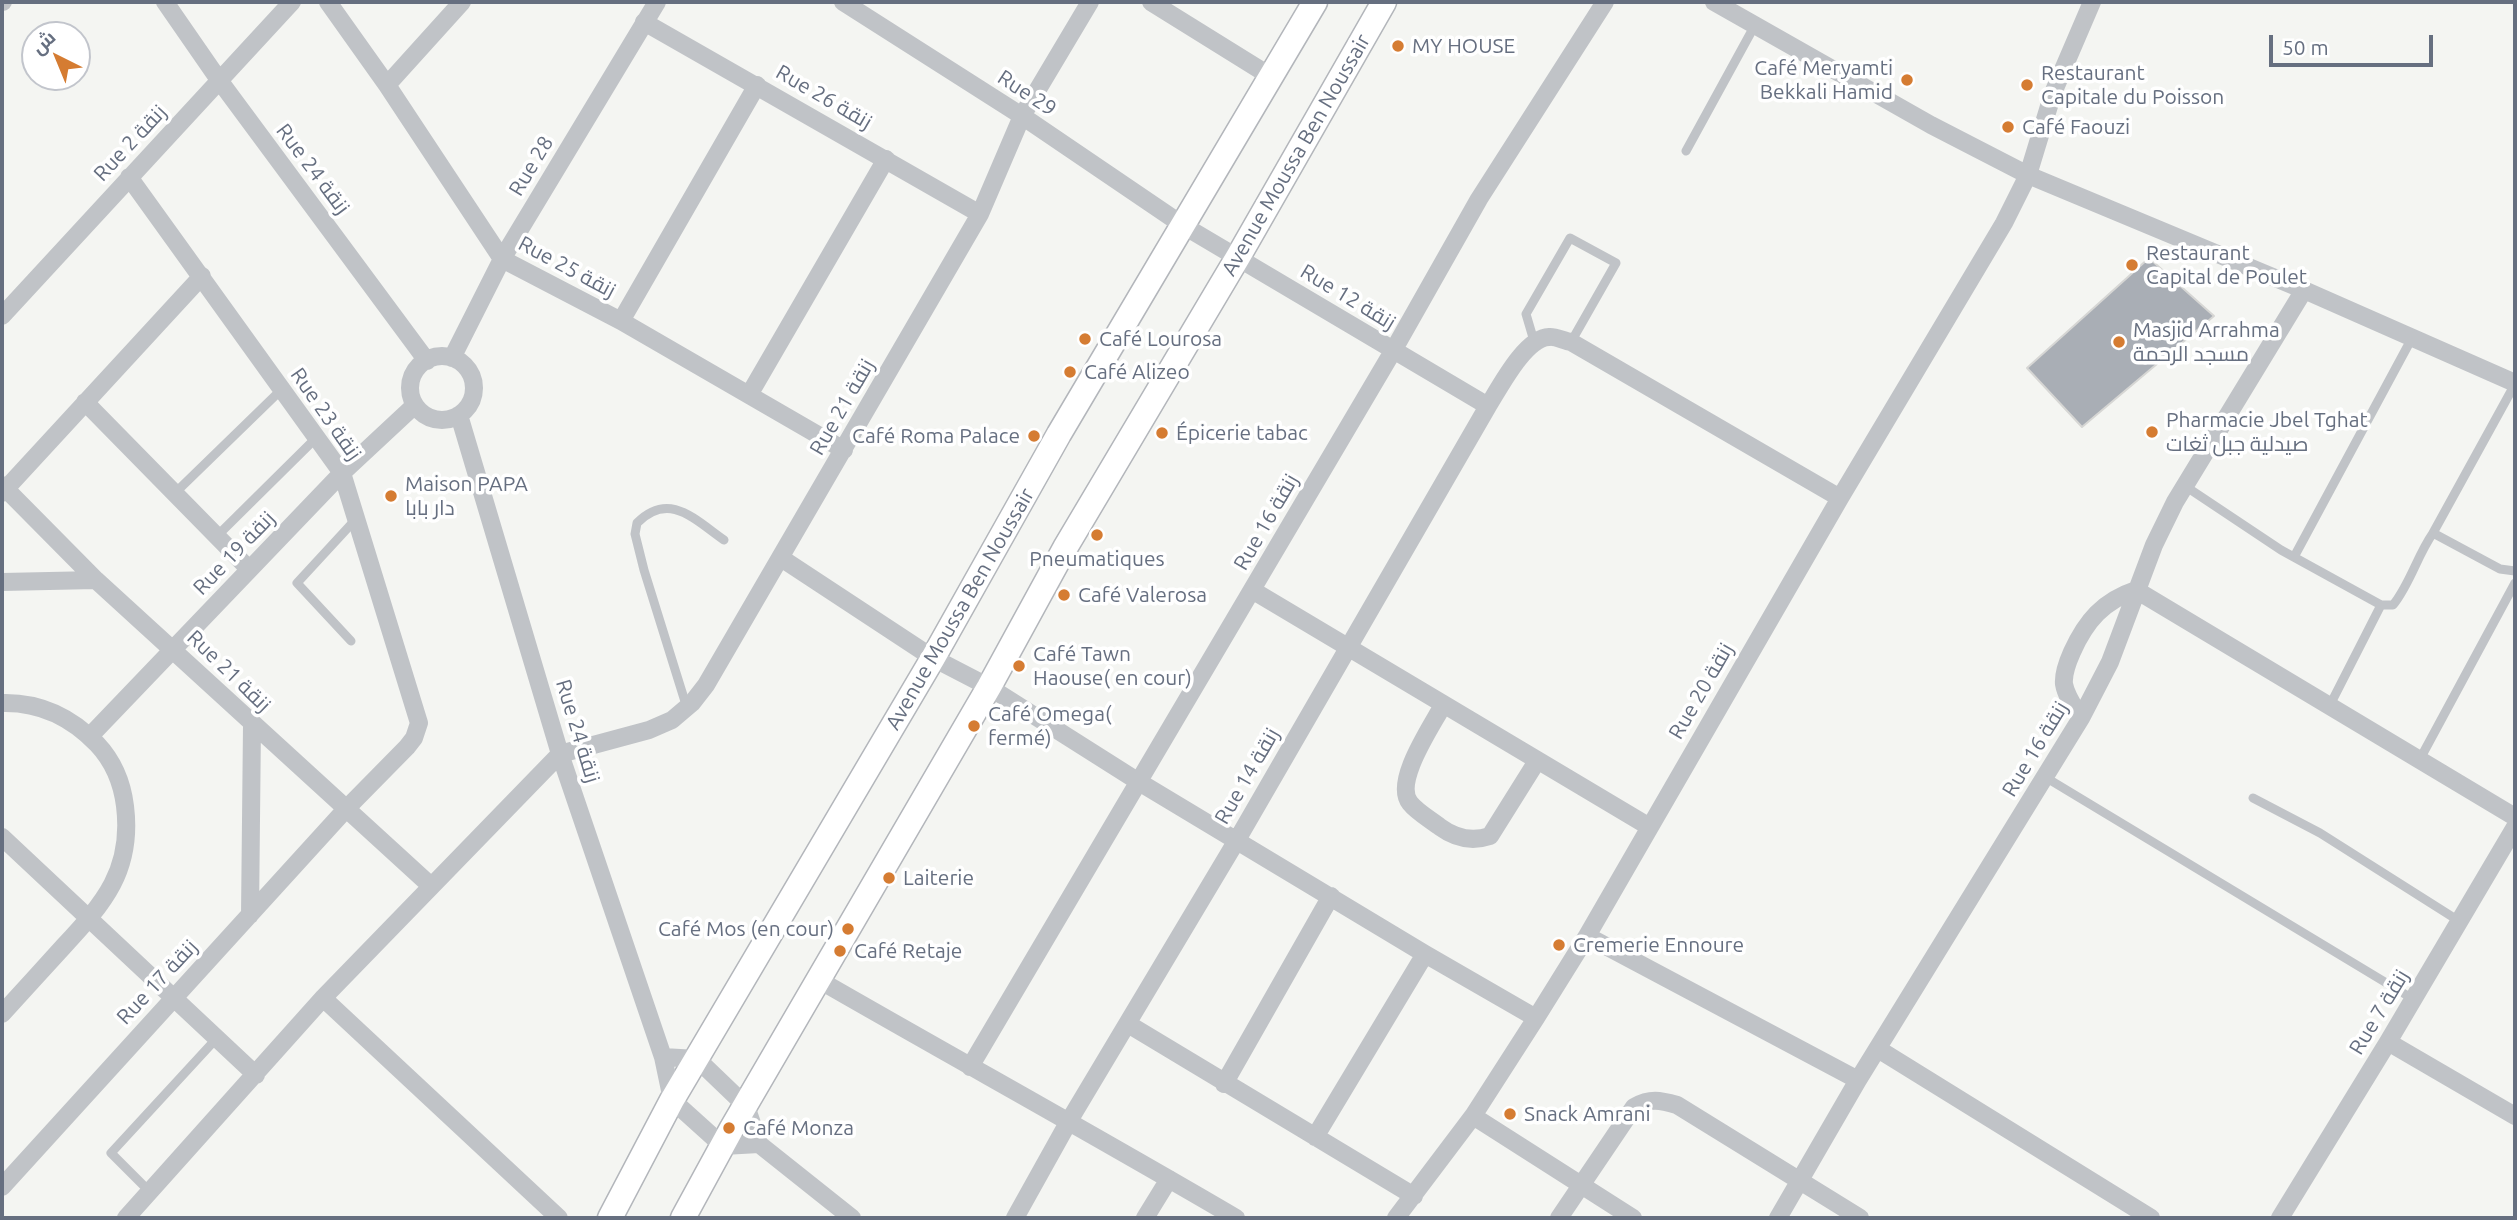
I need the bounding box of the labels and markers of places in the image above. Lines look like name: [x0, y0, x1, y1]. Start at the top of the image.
place label: MY HOUSE: [1412, 33, 1515, 59]
marker: MY HOUSE: [1390, 38, 1406, 54]
place label: Café Meryamti Bekkali Hamid: [1754, 55, 1893, 105]
place label: Restaurant Capitale du Poisson: [2041, 60, 2224, 110]
marker: Café Meryamti Bekkali Hamid: [1899, 72, 1915, 88]
marker: Restaurant Capitale du Poisson: [2019, 77, 2035, 93]
place label: Café Faouzi: [2022, 114, 2130, 140]
marker: Café Faouzi: [2000, 119, 2016, 135]
place label: Restaurant Capital de Poulet: [2146, 240, 2307, 290]
marker: Restaurant Capital de Poulet: [2124, 257, 2140, 273]
place label: Masjid Arrahma مسجد الرحمة: [2133, 317, 2280, 367]
place label: Café Lourosa: [1099, 326, 1222, 352]
marker: Café Lourosa: [1077, 331, 1093, 347]
marker: Masjid Arrahma مسجد الرحمة: [2111, 334, 2127, 350]
place label: Café Alizeo: [1084, 359, 1190, 385]
marker: Café Alizeo: [1062, 364, 1078, 380]
place label: Pharmacie Jbel Tghat صيدلية جبل ثغات: [2166, 407, 2368, 457]
place label: Épicerie tabac: [1176, 420, 1308, 446]
place label: Café Roma Palace: [852, 423, 1020, 449]
marker: Pharmacie Jbel Tghat صيدلية جبل ثغات: [2144, 424, 2160, 440]
marker: Épicerie tabac: [1154, 425, 1170, 441]
marker: Café Roma Palace: [1026, 428, 1042, 444]
place label: Maison PAPA دار بابا: [405, 471, 528, 521]
marker: Maison PAPA دار بابا: [383, 488, 399, 504]
marker: Pneumatiques: [1089, 527, 1105, 543]
place label: Pneumatiques: [1029, 546, 1165, 572]
place label: Café Valerosa: [1078, 582, 1207, 608]
marker: Café Valerosa: [1056, 587, 1072, 603]
place label: Café Tawn Haouse( en cour): [1033, 641, 1192, 691]
marker: Café Tawn Haouse( en cour): [1011, 658, 1027, 674]
place label: Café Omega( fermé): [988, 701, 1112, 751]
marker: Café Omega( fermé): [966, 718, 982, 734]
place label: Laiterie: [903, 865, 974, 891]
marker: Laiterie: [881, 870, 897, 886]
place label: Café Mos (en cour): [658, 916, 834, 942]
marker: Café Mos (en cour): [840, 921, 856, 937]
place label: Cremerie Ennoure: [1573, 932, 1744, 958]
marker: Cremerie Ennoure: [1551, 937, 1567, 953]
place label: Café Retaje: [854, 938, 962, 964]
marker: Café Retaje: [832, 943, 848, 959]
place label: Snack Amrani: [1524, 1101, 1651, 1127]
marker: Snack Amrani: [1502, 1106, 1518, 1122]
place label: Café Monza: [743, 1115, 854, 1141]
marker: Café Monza: [721, 1120, 737, 1136]

